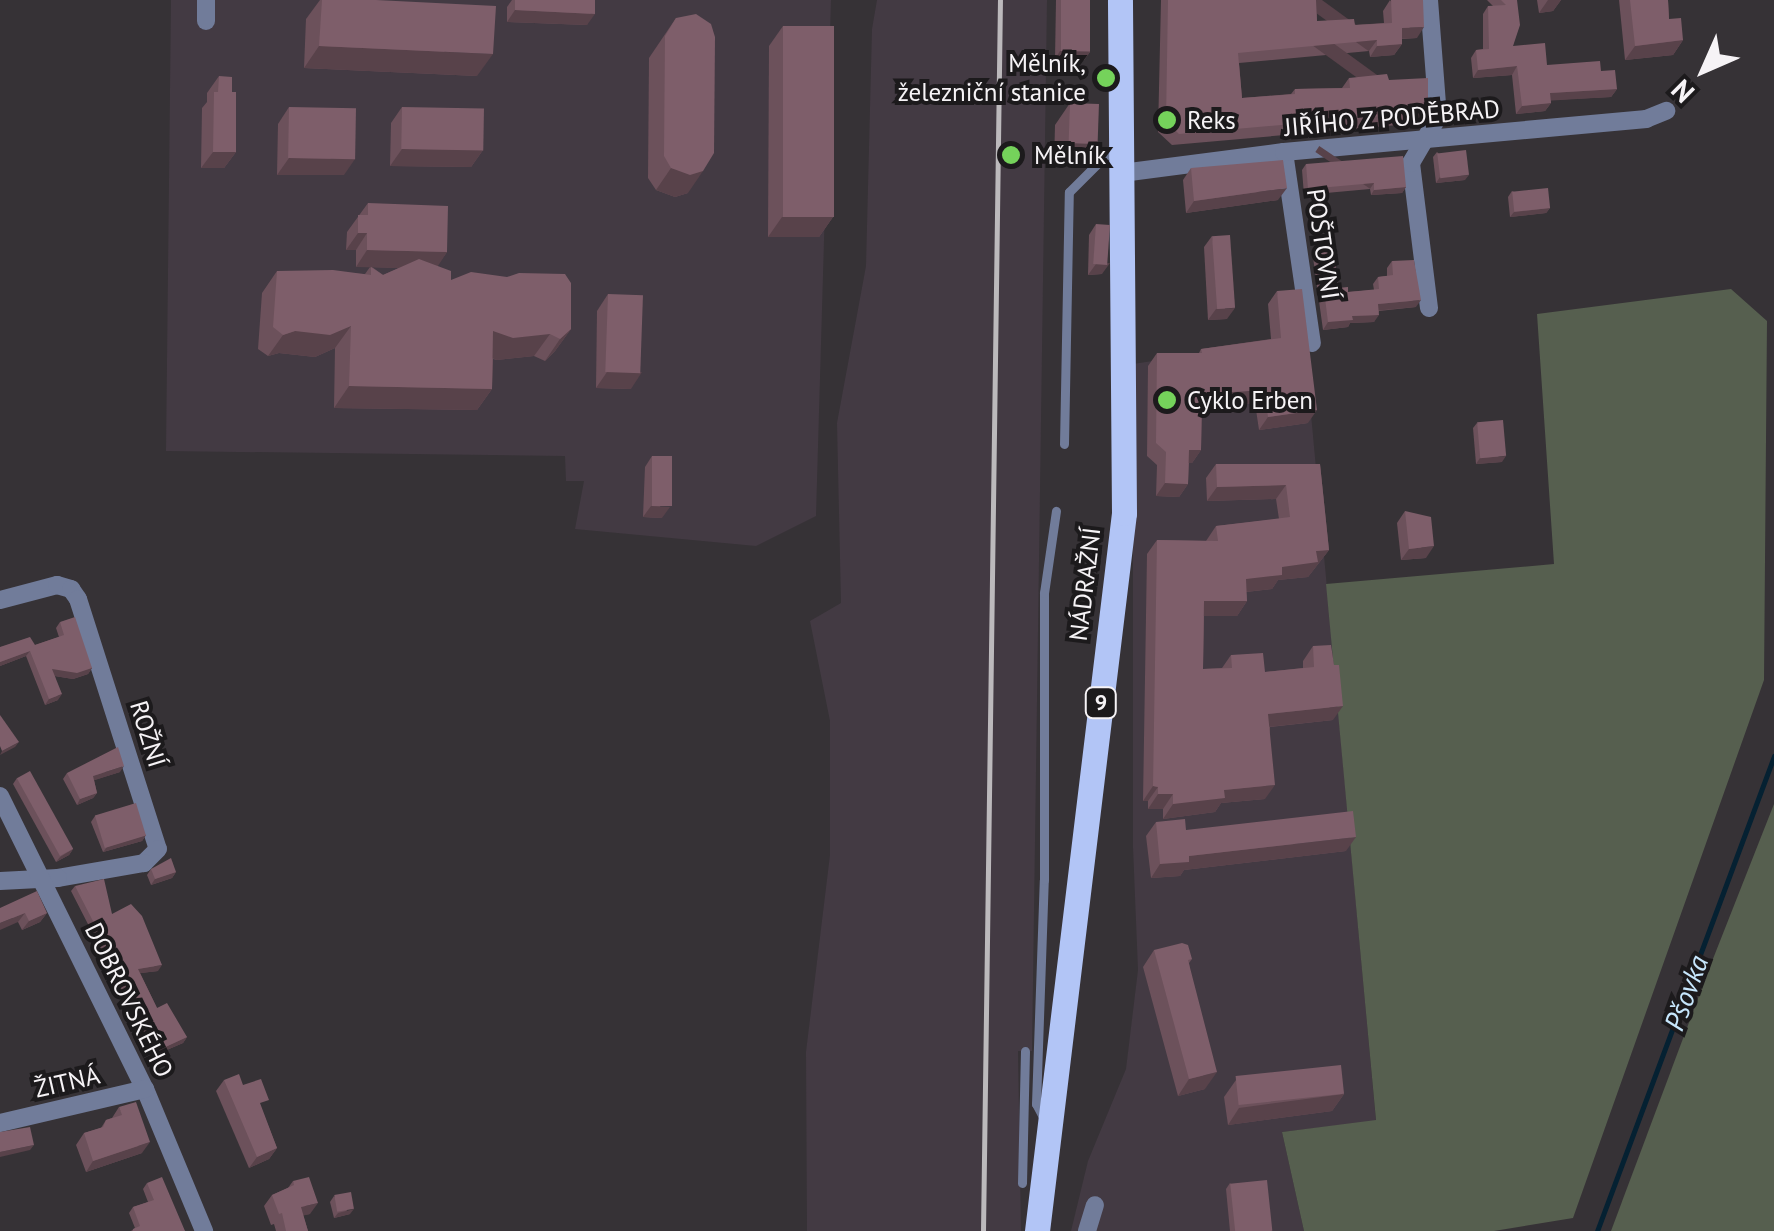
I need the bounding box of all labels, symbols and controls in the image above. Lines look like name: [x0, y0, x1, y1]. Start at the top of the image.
north arrow: [1654, 20, 1754, 120]
place label: Mělník, železniční stanice: [898, 49, 1086, 108]
marker: Mělník, železniční stanice: [1095, 67, 1117, 89]
text: N: [1663, 72, 1702, 111]
street label: JIŘÍHO Z PODĚBRAD: [1282, 94, 1502, 142]
place label: Reks: [1187, 105, 1236, 135]
marker: Reks: [1156, 109, 1178, 131]
place label: Mělník: [1034, 140, 1106, 170]
marker: Mělník: [998, 142, 1024, 168]
street label: POŠTOVNÍ: [1300, 187, 1346, 301]
place label: Cyklo Erben: [1187, 385, 1313, 415]
marker: Cyklo Erben: [1156, 389, 1178, 411]
street label: NÁDRAŽNÍ: [1063, 526, 1107, 642]
road number: 9: [1084, 686, 1118, 720]
street label: ROŽNÍ: [124, 697, 172, 771]
street label: DOBROVSKÉHO: [79, 918, 179, 1082]
water label: Pšovka: [1657, 951, 1715, 1035]
street label: ŽITNÁ: [31, 1060, 103, 1104]

